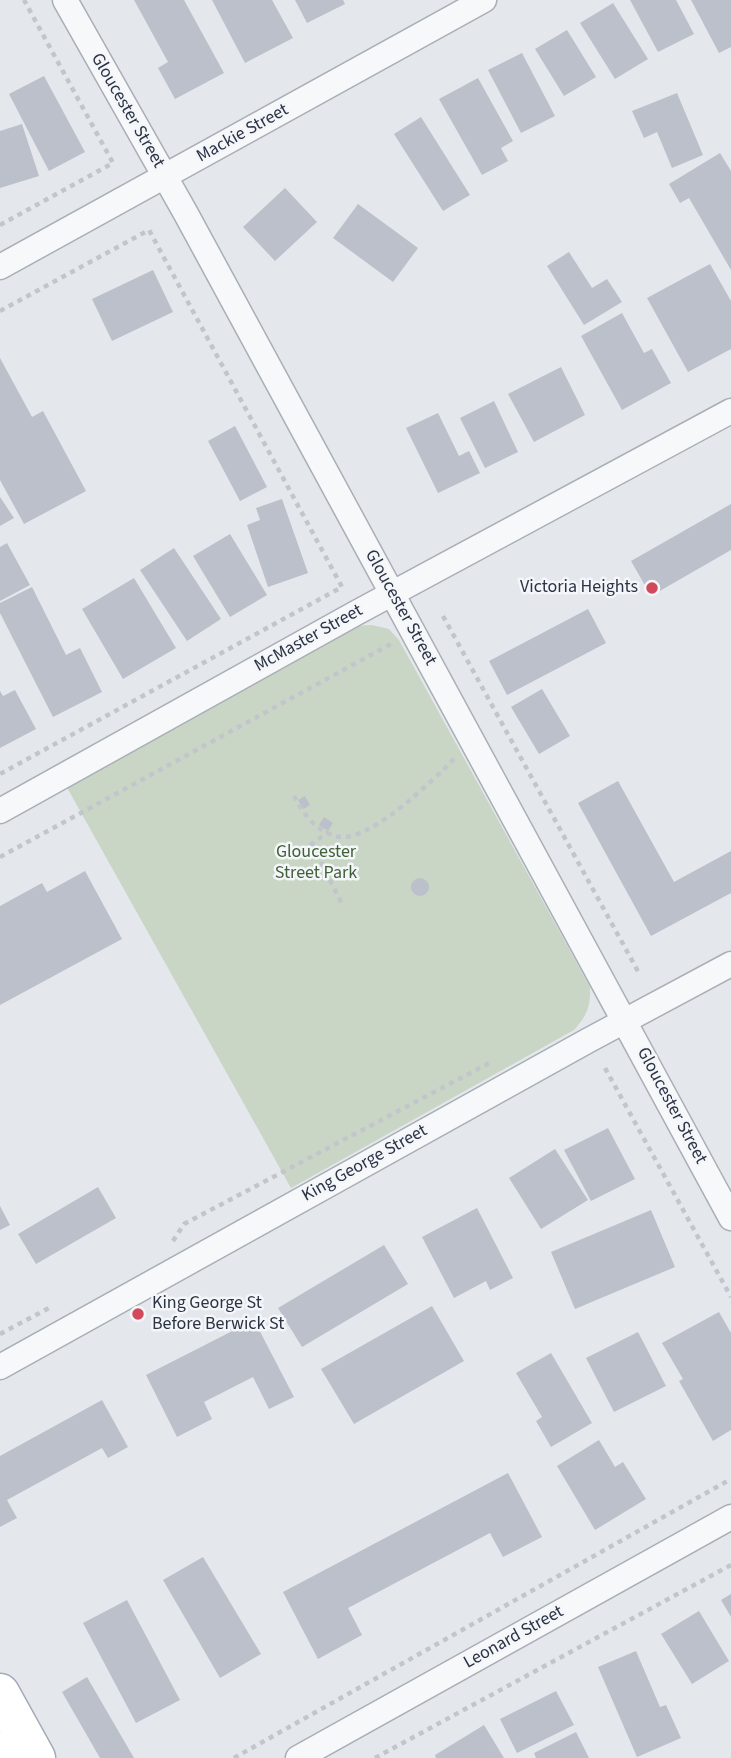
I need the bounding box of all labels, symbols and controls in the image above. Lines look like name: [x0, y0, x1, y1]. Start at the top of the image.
street label: Gloucester Street: [85, 50, 169, 172]
street label: Mackie Street: [193, 100, 293, 168]
street label: Gloucester Street: [359, 546, 441, 670]
place label: Victoria Heights: [520, 577, 638, 599]
marker: Victoria Heights: [644, 580, 660, 596]
street label: McMaster Street: [251, 600, 367, 678]
park label: Gloucester Street Park: [275, 842, 357, 884]
street label: Gloucester Street: [631, 1044, 711, 1168]
street label: King George Street: [299, 1121, 431, 1207]
place label: King George St Before Berwick St: [152, 1293, 284, 1336]
marker: King George St Before Berwick St: [130, 1306, 146, 1322]
street label: Leonard Street: [460, 1602, 568, 1674]

